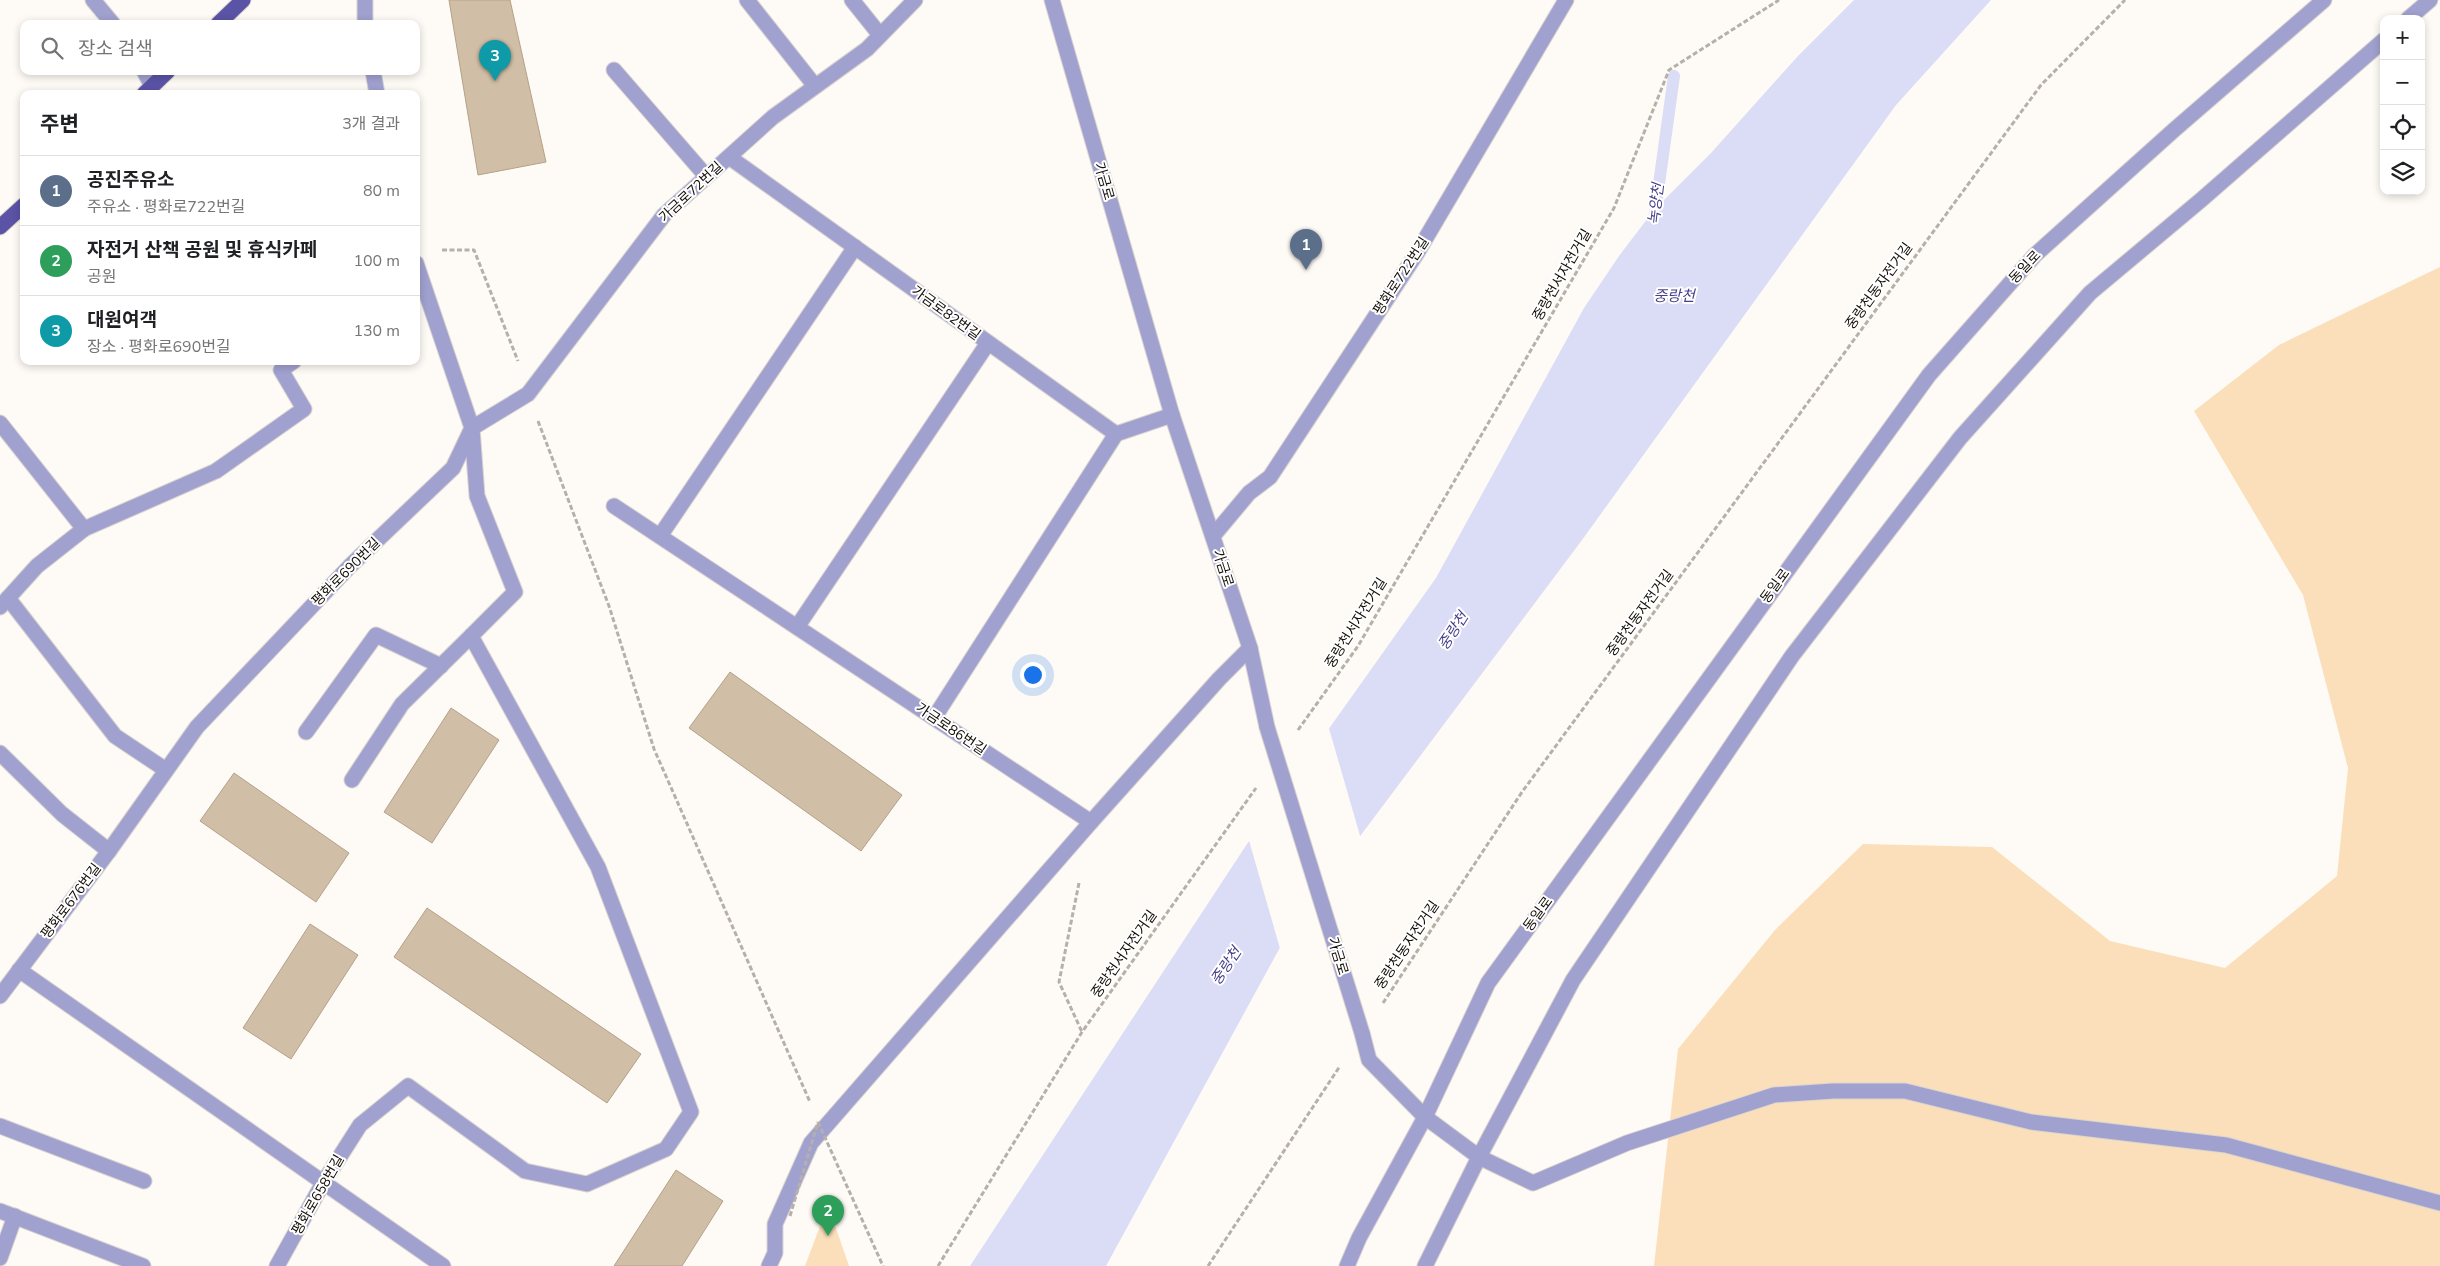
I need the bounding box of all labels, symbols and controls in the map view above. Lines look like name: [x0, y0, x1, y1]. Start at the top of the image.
map controls: [2380, 15, 2425, 195]
button: +: [2380, 15, 2425, 60]
search box: [20, 20, 420, 75]
icon: search: [38, 34, 66, 62]
text: 장소 검색: [78, 36, 153, 62]
pin: 3: [479, 40, 511, 81]
button: −: [2380, 60, 2425, 105]
button: locate: [2380, 105, 2425, 150]
text: 주변: [40, 110, 79, 138]
text: 3개 결과: [342, 113, 400, 135]
button: layers: [2380, 150, 2425, 195]
street label: 가금로72번길: [655, 157, 727, 227]
street label: 가금로: [1090, 160, 1118, 202]
text: 공진주유소: [87, 167, 174, 193]
text: 1: [51, 180, 61, 202]
text: 80 m: [363, 180, 400, 202]
water label: 녹양천: [1644, 180, 1669, 226]
text: 주유소 · 평화로722번길: [87, 196, 245, 218]
street label: 중랑천서자전거길: [1528, 226, 1596, 324]
pin: 1: [1290, 229, 1322, 270]
street label: 평화로722번길: [1369, 233, 1433, 319]
text: 자전거 산책 공원 및 휴식카페: [87, 237, 317, 263]
street label: 중랑천동자전거길: [1841, 239, 1917, 333]
street label: 동일로: [2005, 246, 2045, 288]
text: 2: [51, 250, 61, 272]
text: 100 m: [353, 250, 400, 272]
text: 공원: [87, 266, 116, 288]
street label: 가금로82번길: [908, 281, 984, 345]
water label: 중랑천: [1653, 286, 1697, 306]
text: 대원여객: [87, 307, 157, 333]
text: 3: [51, 320, 61, 342]
text: 130 m: [353, 320, 400, 342]
text: 장소 · 평화로690번길: [87, 336, 231, 358]
street label: 평화로690번길: [308, 534, 384, 610]
street label: 가금로: [1208, 547, 1238, 589]
street label: 동일로: [1756, 565, 1794, 607]
street label: 중랑천동자전거길: [1602, 566, 1678, 660]
street label: 중랑천서자전거길: [1321, 574, 1391, 672]
water label: 중랑천: [1433, 606, 1474, 654]
your location: [1020, 662, 1046, 688]
street label: 가금로86번길: [912, 698, 990, 760]
street label: 평화로676번길: [36, 860, 106, 942]
street label: 동일로: [1519, 893, 1557, 935]
street label: 중랑천동자전거길: [1370, 897, 1444, 993]
street label: 중랑천서자전거길: [1087, 906, 1161, 1002]
street label: 가금로: [1323, 935, 1353, 977]
water label: 중랑천: [1206, 941, 1247, 989]
street label: 평화로658번길: [287, 1151, 349, 1239]
pin: 2: [812, 1195, 844, 1236]

